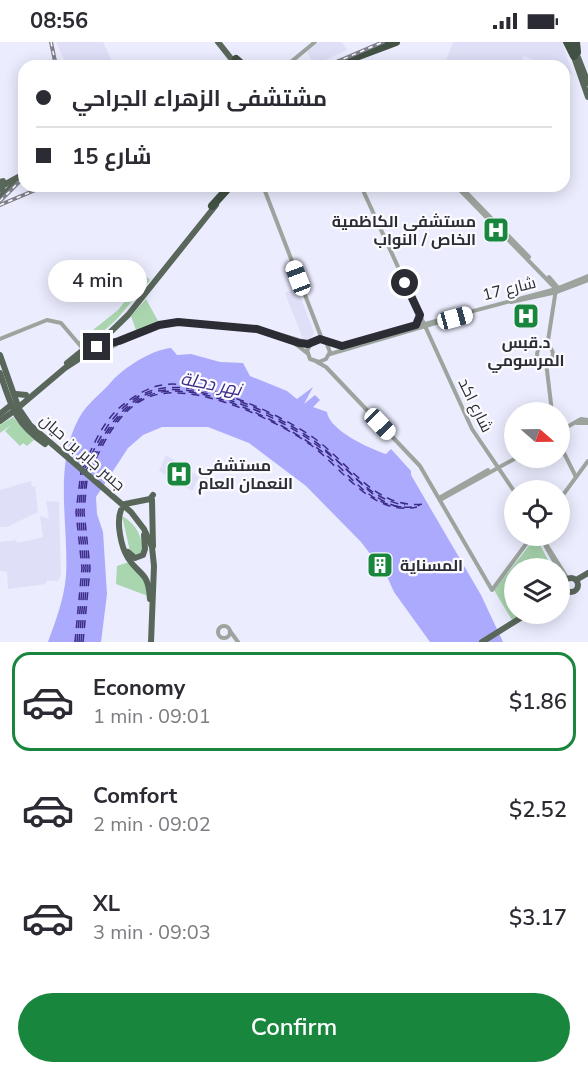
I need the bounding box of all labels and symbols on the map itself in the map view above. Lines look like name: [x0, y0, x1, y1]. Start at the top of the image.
place label: مستشفى الكاظمية الخاص / النواب: [332, 211, 476, 251]
hospital icon: مستشفى الكاظمية الخاص / النواب: [481, 215, 511, 245]
car: [283, 258, 313, 298]
callout: 4 min: [48, 260, 146, 302]
route start: [391, 269, 418, 296]
street label: شارع 17: [480, 272, 538, 306]
hospital icon: د.قبس المرسومي: [511, 301, 541, 331]
car: [435, 305, 475, 331]
place label: د.قبس المرسومي: [488, 332, 564, 373]
route end: [83, 333, 110, 360]
water label: نهر دجلة: [179, 366, 246, 402]
street label: شارع اكد: [453, 375, 498, 436]
north arrow: [504, 402, 570, 468]
car: [361, 405, 399, 443]
street label: جسر جابر بن حيان: [35, 409, 130, 496]
place label: مستشفى النعمان العام: [198, 455, 293, 495]
hospital icon: مستشفى النعمان العام: [164, 459, 194, 489]
building icon: المسناية: [365, 550, 395, 580]
place label: المسناية: [400, 555, 463, 577]

